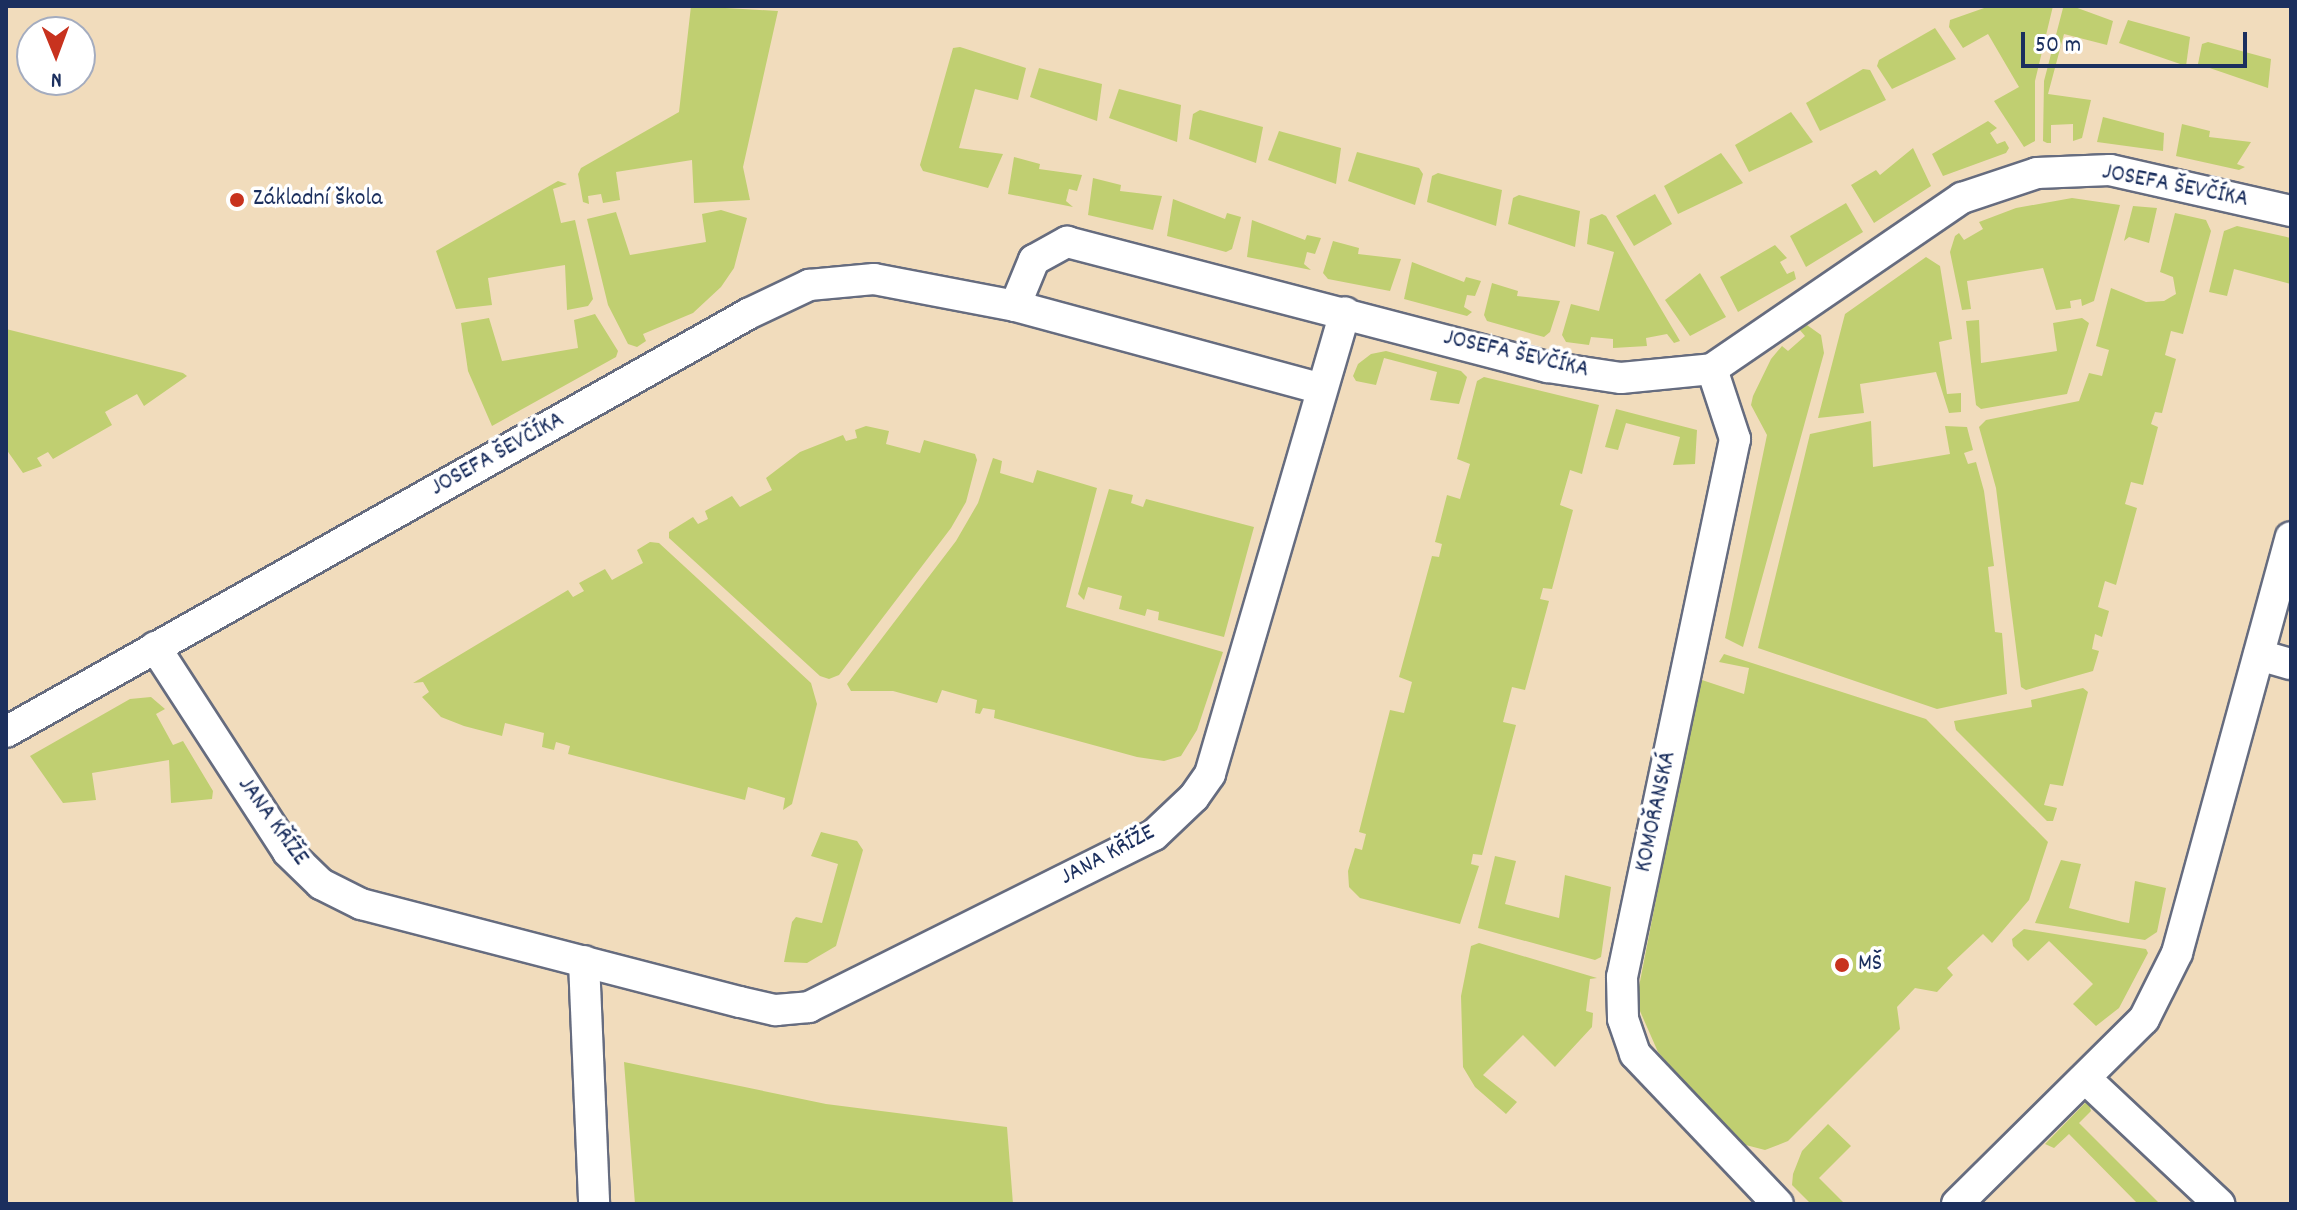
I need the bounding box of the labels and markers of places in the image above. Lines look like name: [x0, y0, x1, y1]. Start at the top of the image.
place label: Základní škola: [253, 186, 382, 214]
marker: Základní škola: [228, 191, 246, 209]
place label: MŠ: [1858, 951, 1882, 979]
marker: MŠ: [1833, 956, 1851, 974]

